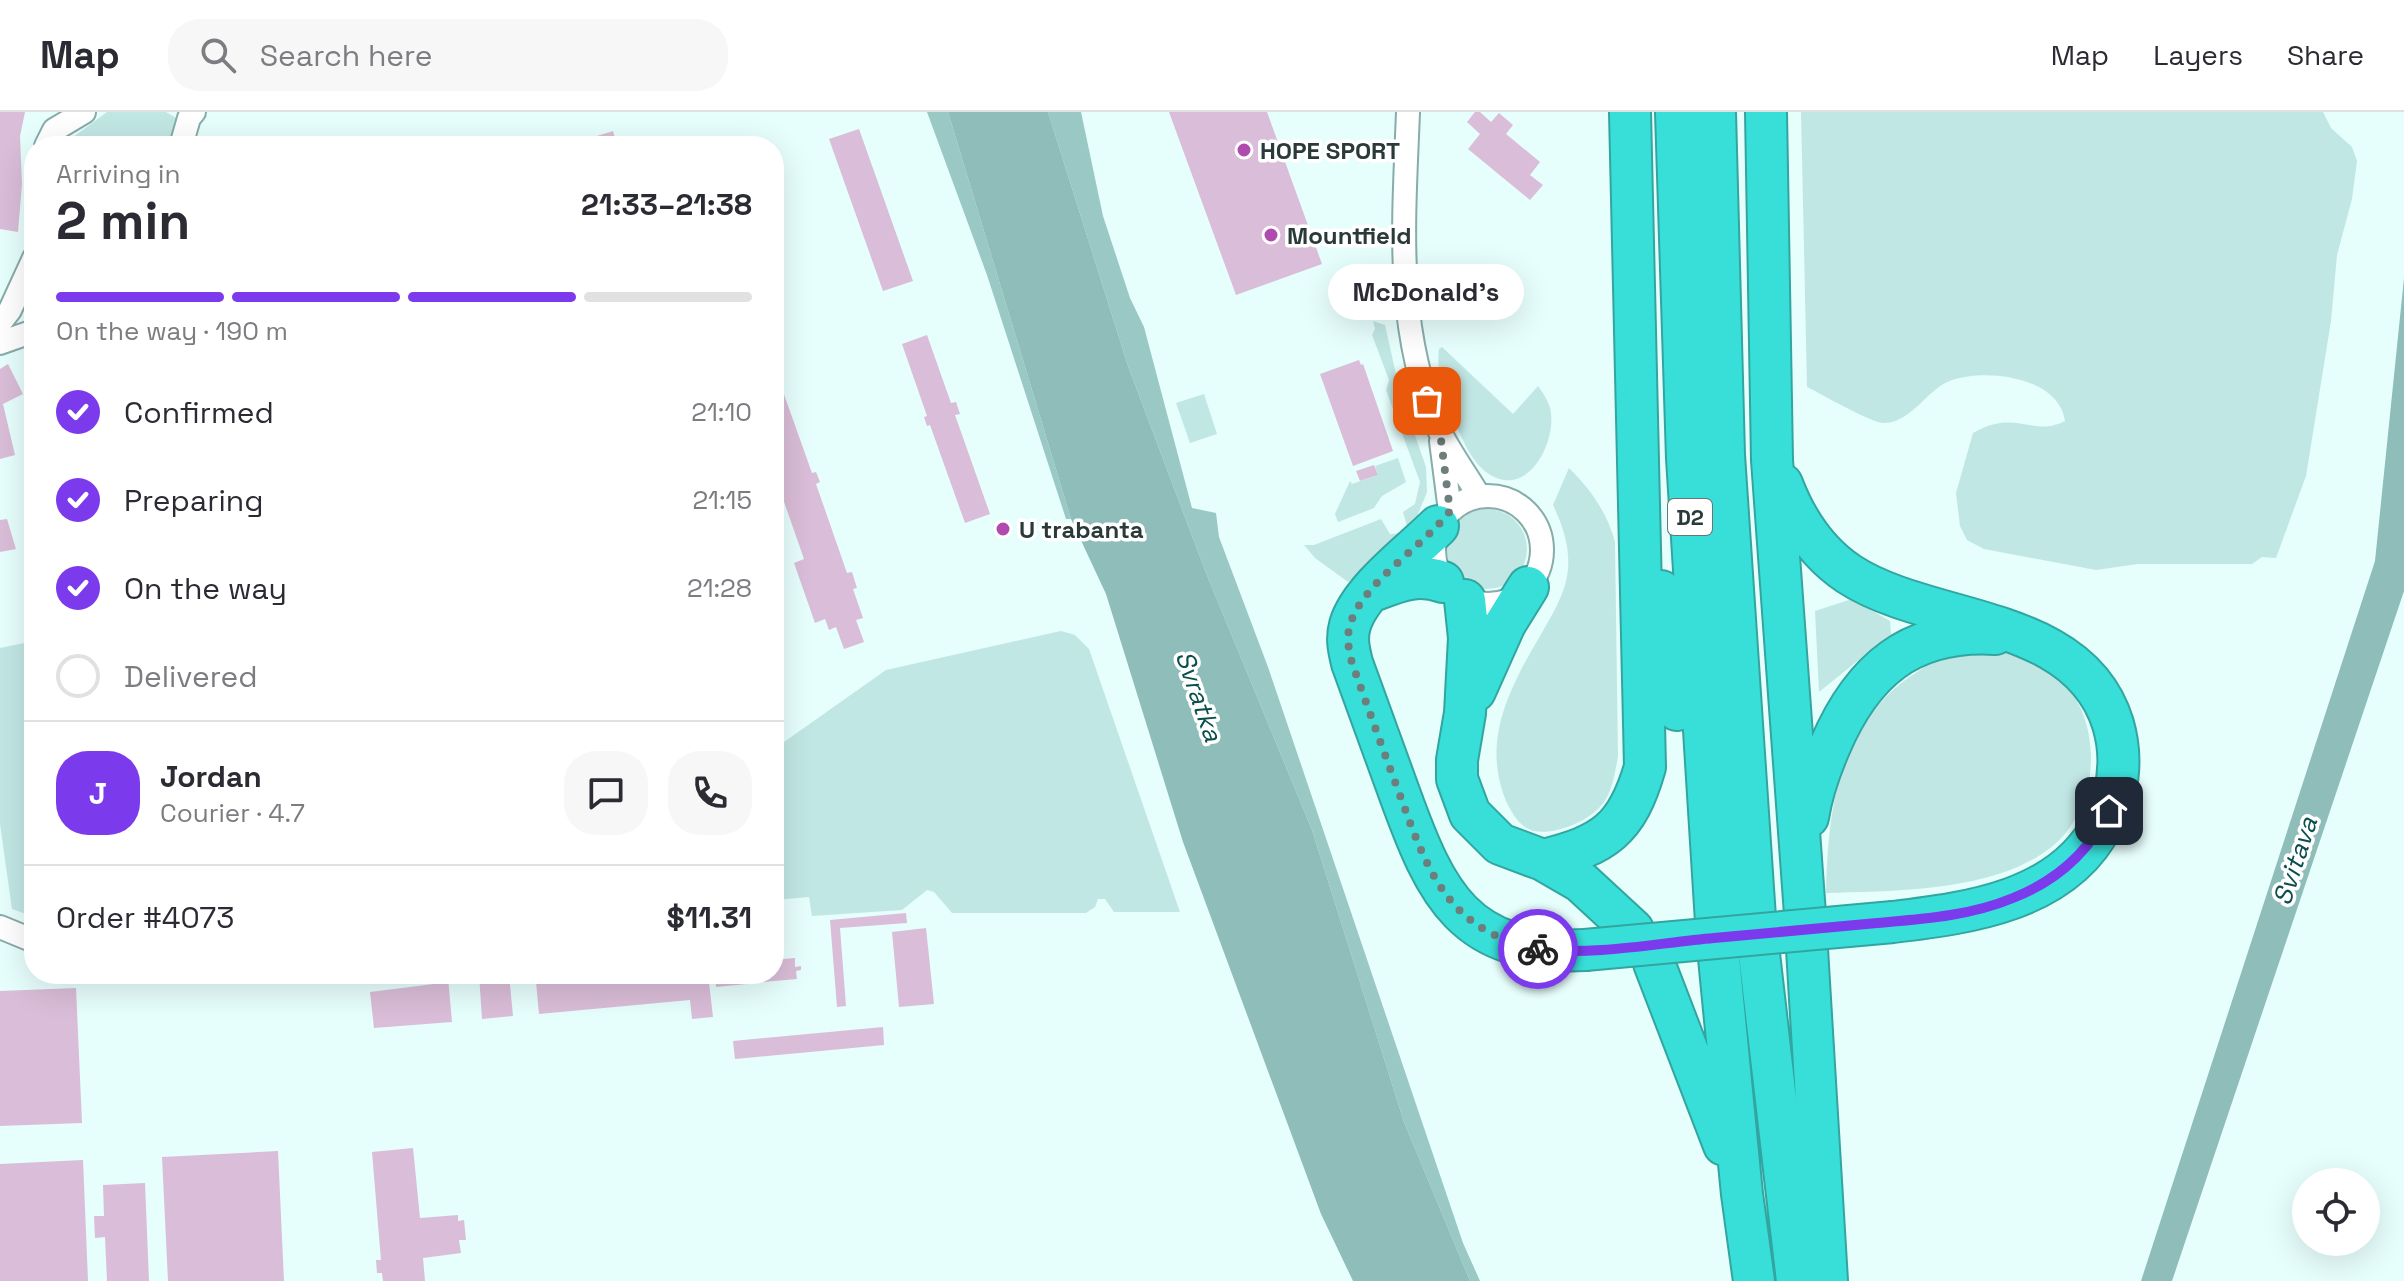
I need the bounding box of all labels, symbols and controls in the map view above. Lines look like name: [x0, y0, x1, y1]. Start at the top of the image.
search box: [168, 19, 728, 91]
text: Map: [40, 31, 120, 79]
icon: search: [196, 33, 240, 77]
text: Search here: [260, 36, 433, 75]
text: Map: [2051, 37, 2109, 73]
text: Layers: [2153, 37, 2243, 73]
text: Share: [2287, 37, 2364, 73]
place label: HOPE SPORT: [1260, 135, 1400, 166]
marker: HOPE SPORT: [1235, 141, 1253, 159]
text: Arriving in: [56, 157, 180, 191]
text: 21:33–21:38: [581, 185, 752, 224]
text: 2 min: [56, 188, 190, 254]
place label: Mountfield: [1287, 220, 1412, 251]
marker: Mountfield: [1262, 226, 1280, 244]
callout: McDonald's: [1329, 265, 1525, 321]
text: McDonald's: [1353, 275, 1499, 309]
text: On the way · 190 m: [56, 314, 288, 348]
pin: [1393, 367, 1461, 435]
icon: bag: [1405, 379, 1449, 423]
icon: check: [56, 390, 100, 434]
text: Confirmed: [124, 393, 274, 432]
text: 21:10: [691, 395, 752, 429]
icon: check: [56, 478, 100, 522]
text: Preparing: [124, 481, 263, 520]
text: 21:15: [692, 483, 752, 517]
road number: D2: [1668, 499, 1712, 535]
place label: U trabanta: [1019, 514, 1144, 545]
marker: U trabanta: [994, 520, 1012, 538]
icon: check: [56, 566, 100, 610]
text: On the way: [124, 569, 287, 608]
text: 21:28: [687, 571, 752, 605]
water label: Svratka: [1168, 646, 1231, 747]
text: Delivered: [124, 657, 258, 696]
button: chat: [564, 751, 648, 835]
button: phone: [668, 751, 752, 835]
text: Jordan: [160, 757, 262, 796]
text: J: [89, 774, 107, 813]
pin: [2075, 777, 2143, 845]
icon: home: [2087, 789, 2131, 833]
text: Courier · 4.7: [160, 796, 305, 830]
water label: Svitava: [2265, 811, 2326, 910]
text: Order #4073: [56, 898, 234, 937]
text: $11.31: [667, 898, 752, 937]
courier: [1498, 909, 1578, 989]
icon: bike: [1516, 927, 1560, 971]
map controls: [2292, 1168, 2380, 1256]
button: locate: [2292, 1168, 2380, 1256]

